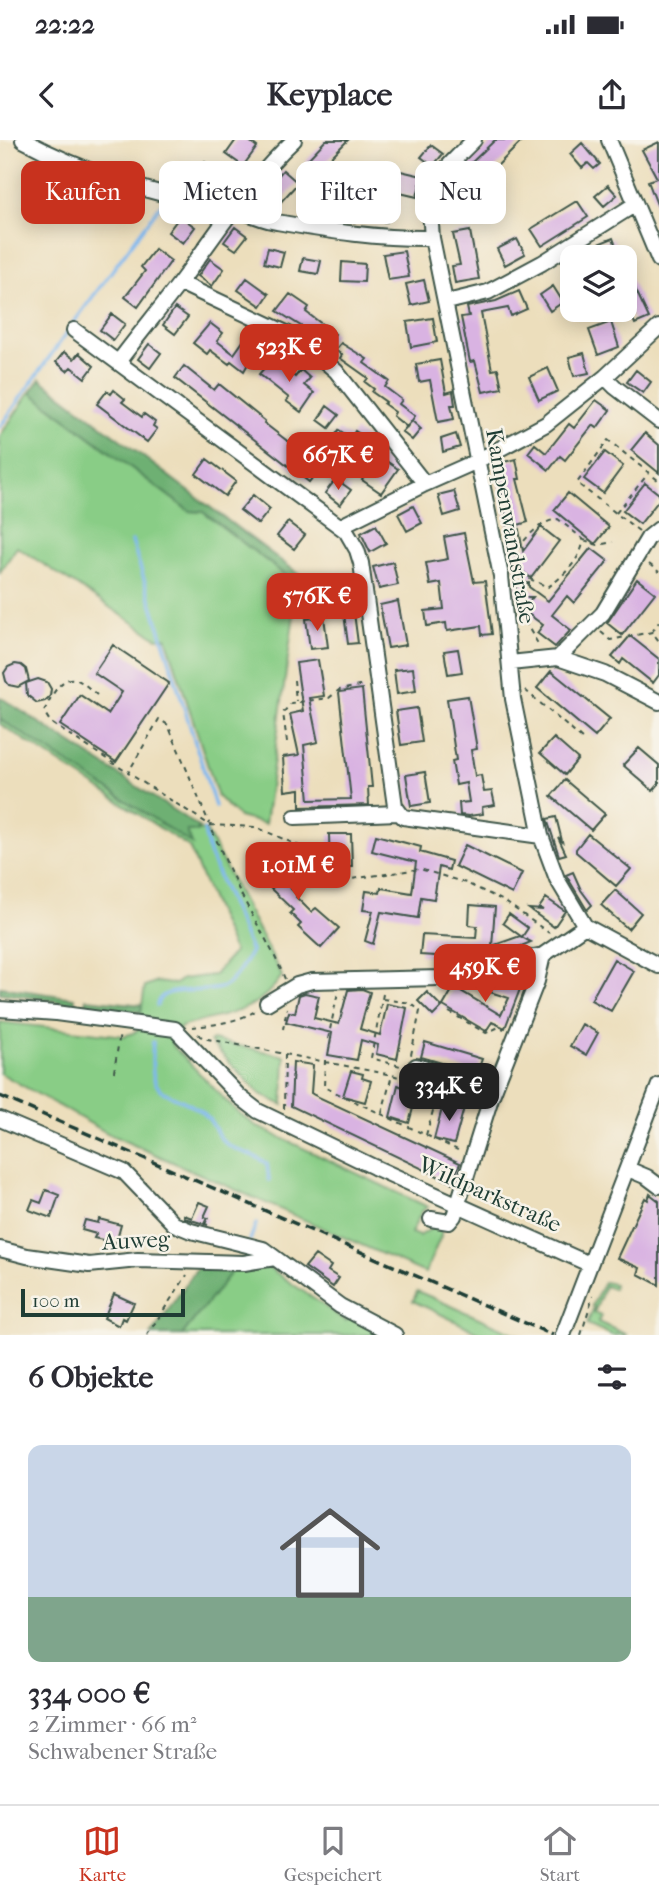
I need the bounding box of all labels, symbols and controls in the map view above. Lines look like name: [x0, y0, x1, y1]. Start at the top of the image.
text: 22:22: [35, 9, 95, 40]
icon: back: [28, 76, 66, 114]
text: Keyplace: [267, 76, 392, 113]
icon: share: [593, 76, 631, 114]
chip: Kaufen: [21, 161, 145, 224]
chip: Mieten: [159, 161, 282, 224]
chip: Filter: [296, 161, 401, 224]
chip: Neu: [415, 161, 506, 224]
map controls: [560, 245, 637, 322]
button: layers: [560, 245, 637, 322]
pin: 523K €: [232, 324, 346, 384]
text: 523K €: [256, 333, 322, 360]
street label: Kampenwandstraße: [480, 426, 541, 626]
pin: 667K €: [281, 432, 395, 492]
text: 667K €: [302, 441, 374, 468]
pin: 576K €: [260, 574, 374, 633]
text: 576K €: [283, 582, 351, 609]
pin: 1.01M €: [233, 842, 363, 902]
text: 1.01M €: [261, 851, 335, 878]
pin: 459K €: [428, 944, 542, 1004]
text: 459K €: [450, 953, 520, 980]
pin: 334K €: [392, 1063, 506, 1123]
text: 334K €: [415, 1072, 483, 1099]
street label: Wildparkstraße: [413, 1150, 565, 1238]
street label: Auweg: [100, 1225, 171, 1256]
scale bar: [21, 1286, 186, 1318]
text: 100 m: [32, 1290, 80, 1312]
icon: filters: [593, 1358, 631, 1396]
text: 6 Objekte: [28, 1360, 153, 1395]
icon: home: [267, 1490, 393, 1616]
text: 334 000 €: [28, 1676, 151, 1711]
text: 2 Zimmer · 66 m²: [28, 1711, 196, 1738]
text: Schwabener Straße: [28, 1738, 217, 1765]
tab: Karte: [79, 1822, 126, 1886]
tab: Gespeichert: [284, 1822, 382, 1886]
tab: Start: [540, 1822, 580, 1886]

